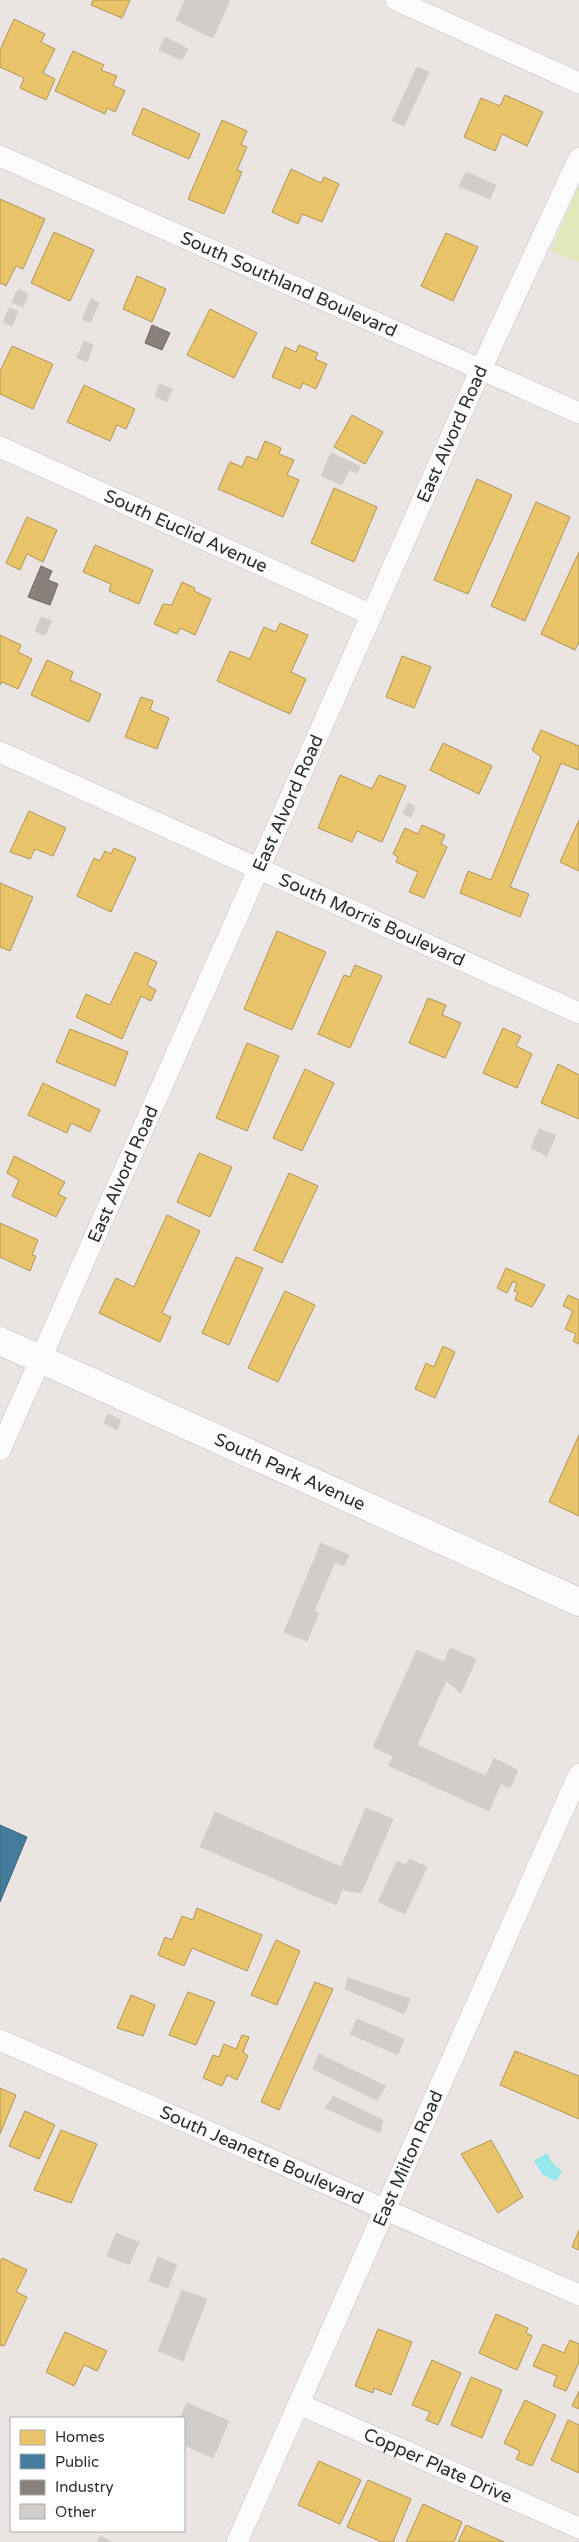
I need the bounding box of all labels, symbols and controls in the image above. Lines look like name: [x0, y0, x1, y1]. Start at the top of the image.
street label: South Southland Boulevard: [177, 227, 400, 342]
street label: East Alvord Road: [412, 362, 492, 506]
street label: South Euclid Avenue: [101, 485, 271, 577]
street label: East Alvord Road: [248, 731, 328, 875]
street label: South Morris Boulevard: [275, 868, 468, 971]
street label: East Alvord Road: [83, 1102, 163, 1246]
street label: South Park Avenue: [211, 1428, 369, 1515]
street label: East Milton Road: [368, 2087, 448, 2230]
street label: South Jeanette Boulevard: [156, 2101, 367, 2210]
legend: [10, 2417, 185, 2532]
street label: Copper Plate Drive: [360, 2423, 516, 2508]
text: Homes: [55, 2428, 105, 2446]
text: Public: [55, 2453, 99, 2471]
text: Industry: [55, 2478, 114, 2496]
text: Other: [55, 2503, 97, 2521]

